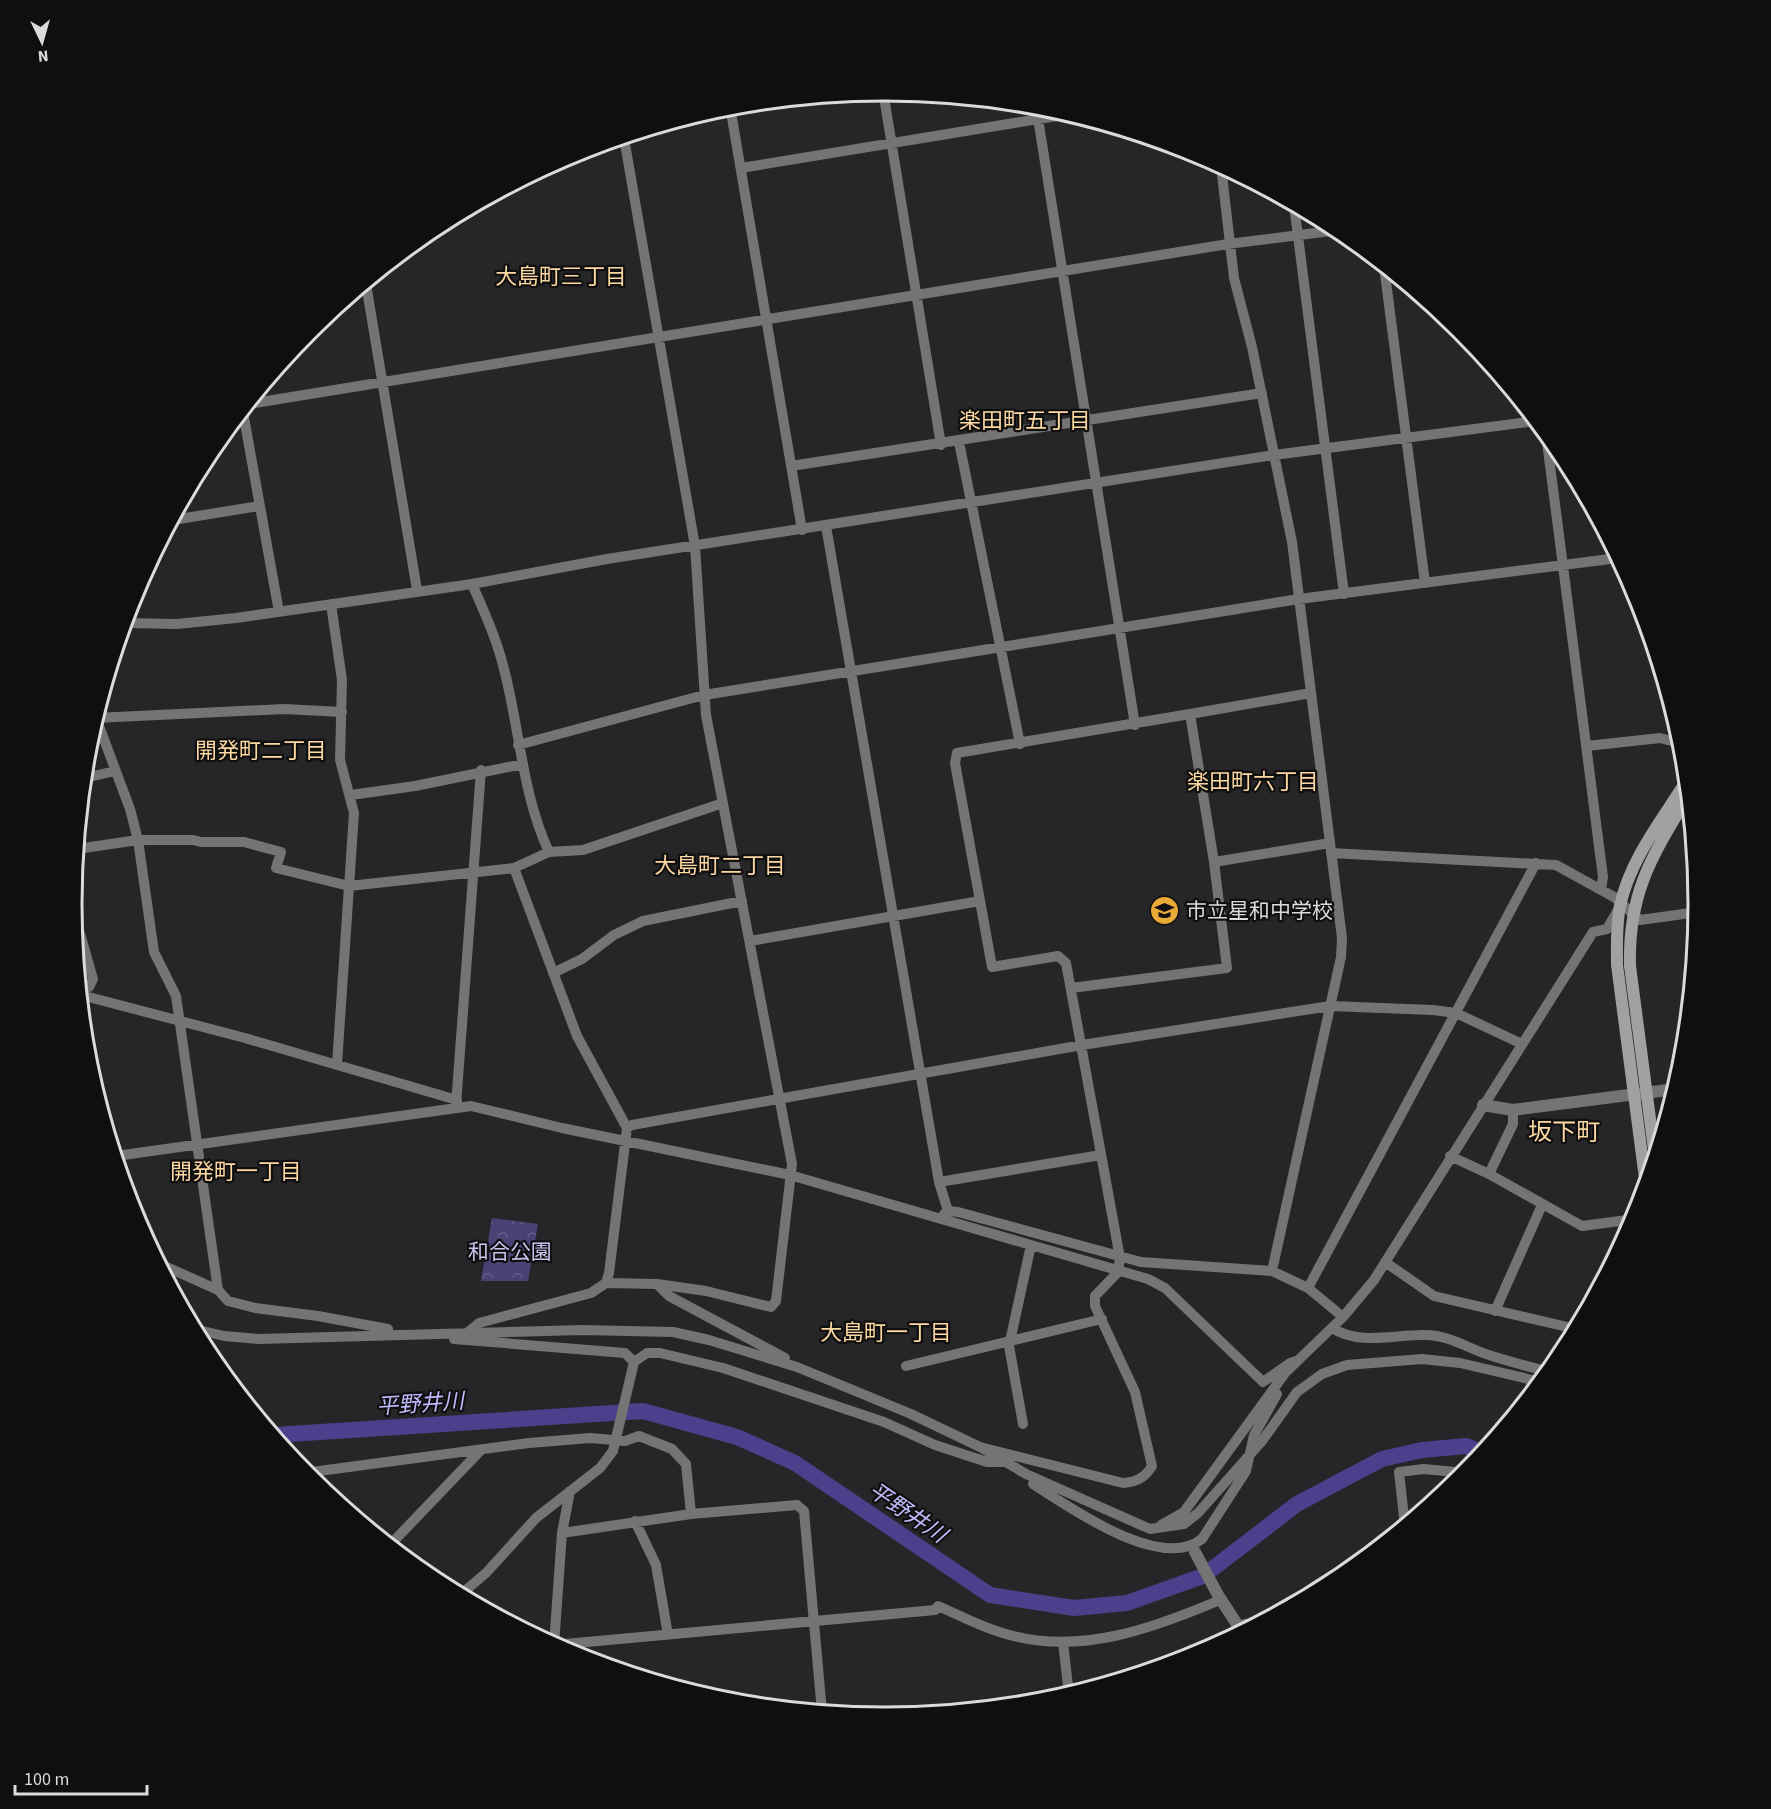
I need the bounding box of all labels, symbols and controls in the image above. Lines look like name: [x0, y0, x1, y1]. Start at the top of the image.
north arrow: [12, 12, 72, 72]
text: N: [37, 45, 49, 67]
district label: 大島町三丁目: [495, 261, 627, 293]
district label: 楽田町五丁目: [959, 405, 1091, 437]
district label: 開発町二丁目: [195, 735, 327, 767]
district label: 楽田町六丁目: [1187, 766, 1319, 798]
district label: 大島町二丁目: [654, 850, 786, 882]
school or university icon: 市立星和中学校: [1149, 895, 1181, 927]
place label: 市立星和中学校: [1186, 896, 1333, 926]
district label: 坂下町: [1528, 1115, 1600, 1150]
district label: 開発町一丁目: [170, 1156, 302, 1188]
park label: 和合公園: [468, 1237, 552, 1267]
district label: 大島町一丁目: [820, 1317, 952, 1349]
water label: 平野井川: [375, 1385, 467, 1423]
water label: 平野井川: [862, 1475, 955, 1552]
scale bar: [15, 1758, 147, 1796]
text: 100 m: [24, 1767, 69, 1792]

